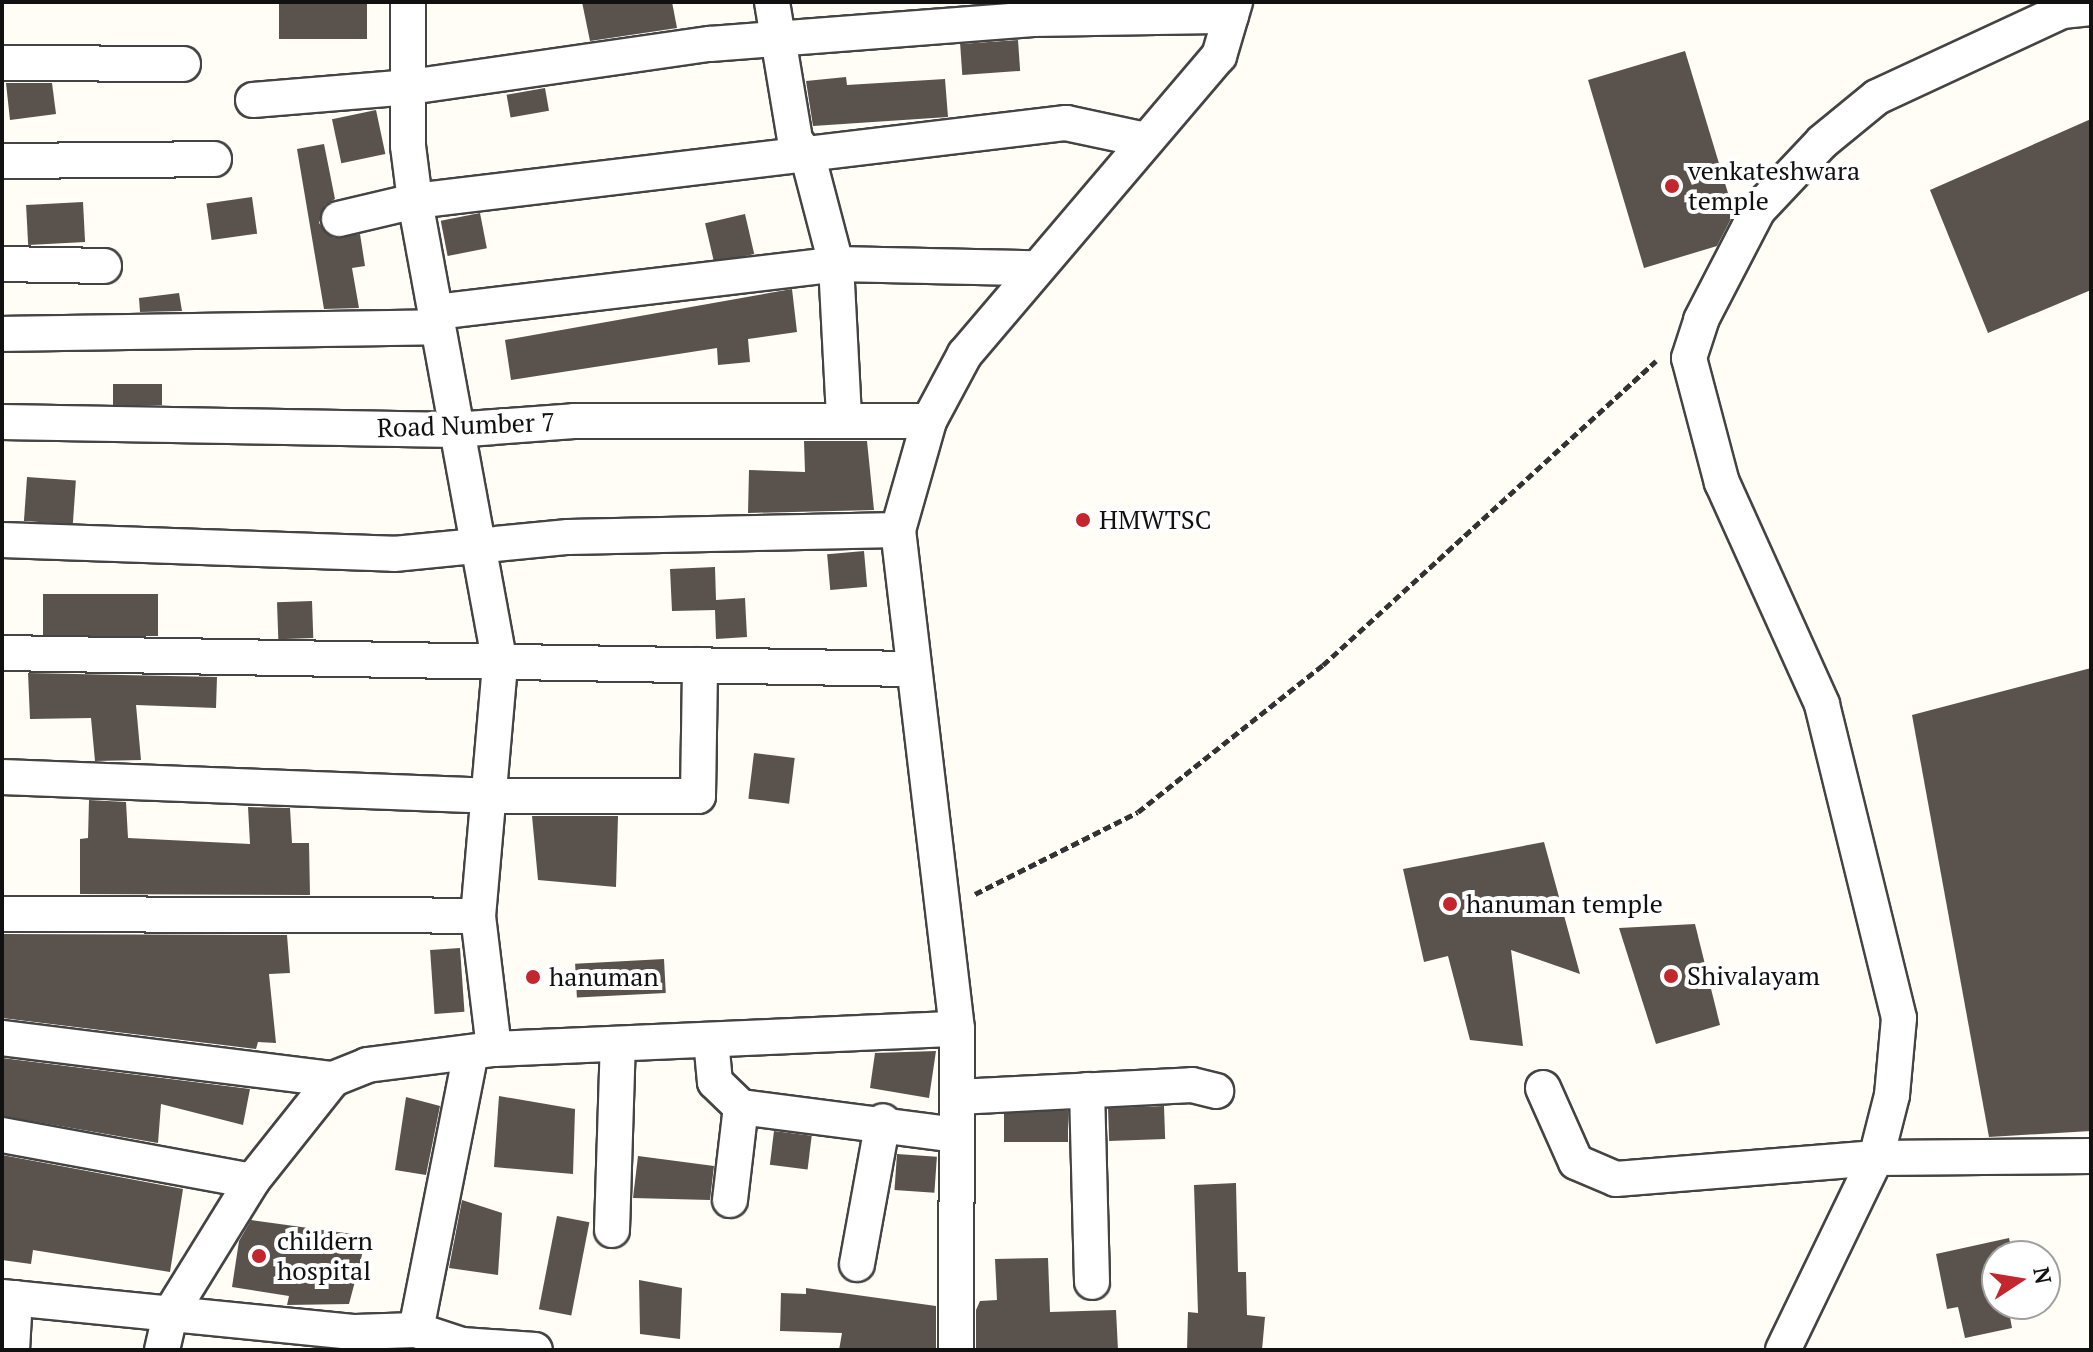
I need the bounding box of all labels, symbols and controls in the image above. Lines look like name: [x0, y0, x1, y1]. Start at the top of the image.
place label: venkateshwara temple: [1688, 155, 1860, 216]
marker: venkateshwara temple: [1663, 177, 1681, 195]
street label: Road Number 7: [376, 406, 556, 444]
place label: HMWTSC: [1099, 504, 1212, 536]
marker: HMWTSC: [1074, 511, 1092, 529]
place label: hanuman temple: [1466, 888, 1663, 920]
marker: hanuman temple: [1441, 895, 1459, 913]
place label: Shivalayam: [1687, 960, 1820, 992]
place label: hanuman: [549, 961, 659, 993]
marker: Shivalayam: [1662, 967, 1680, 985]
marker: hanuman: [524, 968, 542, 986]
place label: childern hospital: [277, 1225, 373, 1286]
north arrow: [1981, 1240, 2061, 1320]
marker: childern hospital: [248, 1245, 270, 1267]
text: N: [2027, 1264, 2059, 1286]

